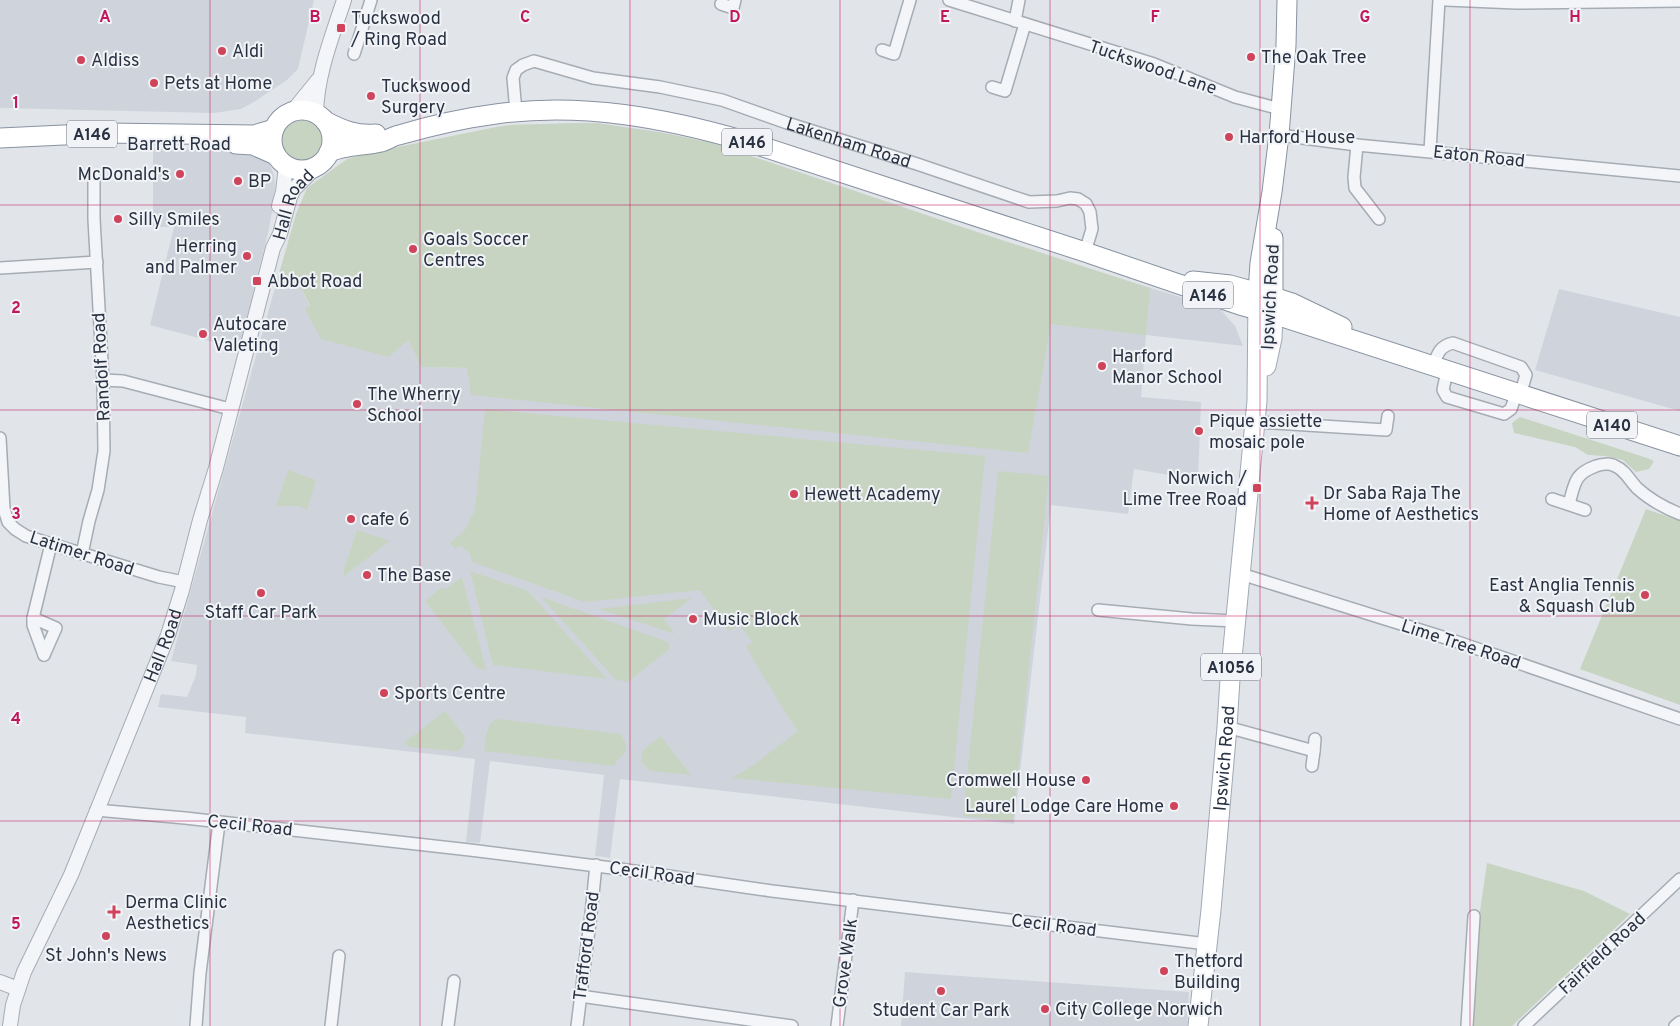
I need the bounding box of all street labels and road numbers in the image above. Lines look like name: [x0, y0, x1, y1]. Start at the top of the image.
street label: Tuckswood Lane: [1085, 36, 1220, 101]
street label: Lakenham Road: [783, 113, 914, 174]
road number: A146: [67, 120, 117, 148]
road number: A146: [722, 128, 772, 156]
street label: Barrett Road: [127, 134, 231, 157]
street label: Eaton Road: [1432, 141, 1526, 174]
street label: Hall Road: [269, 165, 320, 243]
street label: Ipswich Road: [1257, 244, 1286, 351]
road number: A146: [1183, 282, 1233, 308]
street label: Randolf Road: [88, 312, 117, 422]
road number: A140: [1587, 412, 1637, 438]
street label: Latimer Road: [26, 527, 137, 582]
street label: Hall Road: [140, 606, 188, 686]
street label: Lime Tree Road: [1398, 615, 1523, 676]
road number: A1056: [1201, 654, 1261, 680]
street label: Ipswich Road: [1210, 705, 1241, 812]
street label: Cecil Road: [206, 811, 294, 842]
street label: Cecil Road: [608, 857, 696, 892]
street label: Trafford Road: [569, 890, 606, 1002]
street label: Fairfield Road: [1555, 908, 1651, 1000]
street label: Cecil Road: [1010, 910, 1098, 943]
street label: Grove Walk: [829, 917, 864, 1009]

